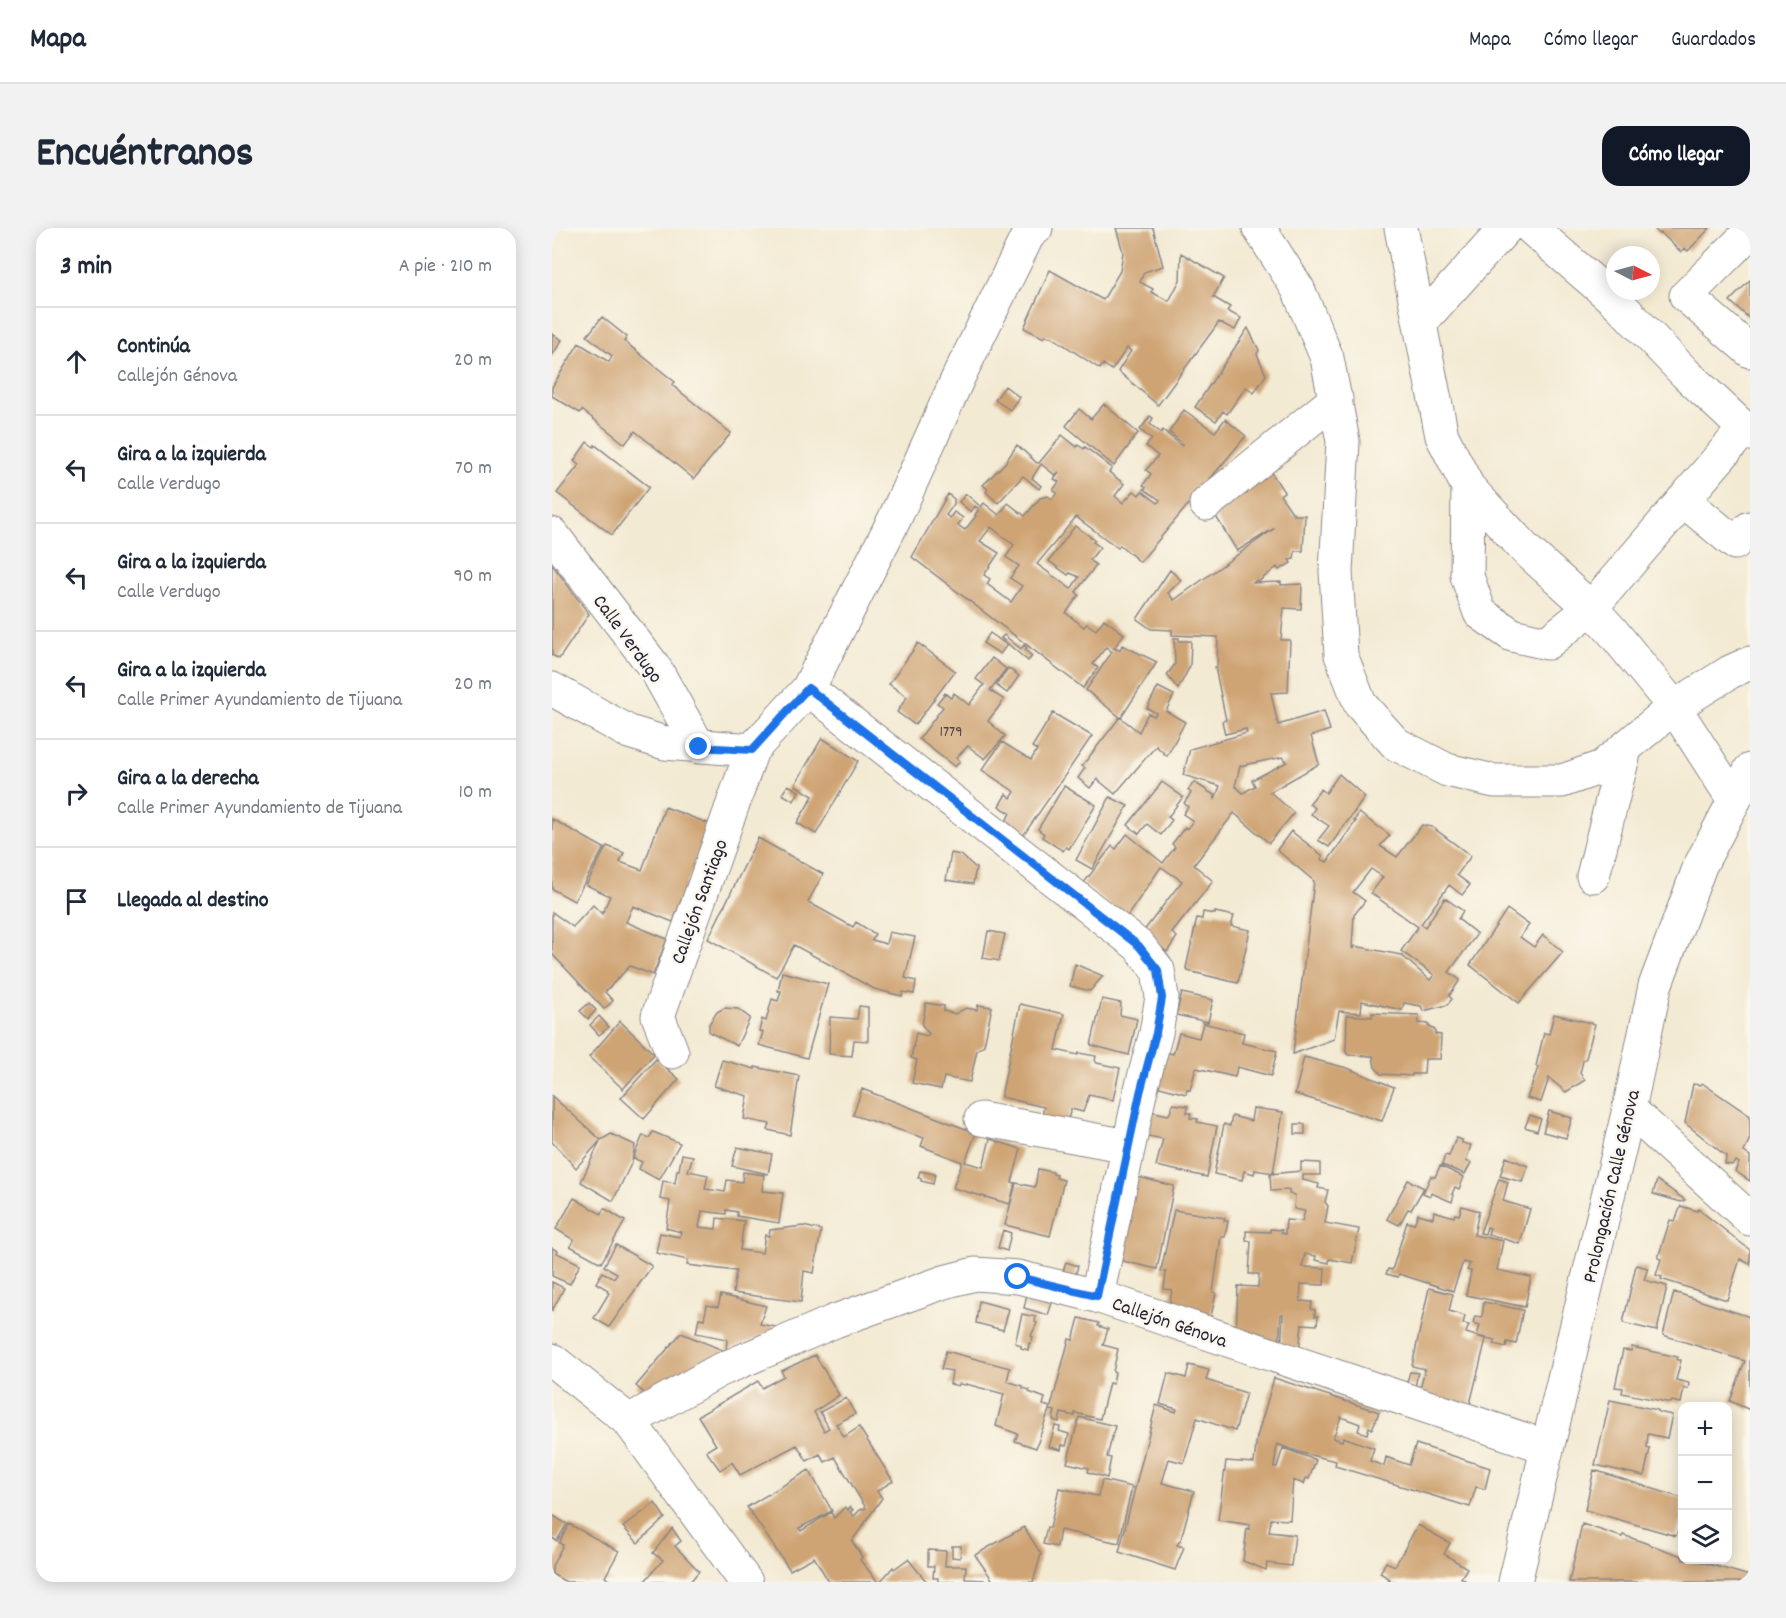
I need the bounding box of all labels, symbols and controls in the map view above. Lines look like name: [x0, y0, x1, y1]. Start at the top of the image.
text: Mapa: [30, 21, 86, 61]
text: Mapa: [1469, 26, 1511, 56]
text: Cómo llegar: [1544, 26, 1638, 56]
text: Guardados: [1671, 26, 1756, 56]
text: Encuéntranos: [36, 126, 254, 186]
button: Cómo llegar: [1602, 126, 1750, 186]
north arrow: [1606, 246, 1660, 300]
text: 3 min: [60, 249, 112, 286]
text: A pie · 210 m: [399, 253, 492, 281]
text: Continúa: [117, 332, 190, 363]
icon: ahead: [60, 345, 93, 378]
text: 20 m: [454, 347, 492, 375]
text: Callejón Génova: [117, 363, 237, 391]
text: Gira a la izquierda: [117, 440, 266, 471]
icon: left: [60, 453, 93, 486]
text: 70 m: [455, 455, 492, 483]
text: Calle Verdugo: [117, 471, 221, 499]
text: Gira a la izquierda: [117, 548, 266, 579]
icon: left: [60, 561, 93, 594]
text: 90 m: [454, 563, 492, 591]
text: Calle Verdugo: [117, 579, 221, 607]
street label: Calle Verdugo: [585, 590, 668, 690]
text: Gira a la izquierda: [117, 656, 266, 687]
icon: left: [60, 669, 93, 702]
text: 20 m: [454, 671, 492, 699]
text: Calle Primer Ayundamiento de Tijuana: [117, 687, 402, 715]
house number: 1779: [939, 721, 963, 744]
route end: [685, 733, 711, 759]
text: Gira a la derecha: [117, 764, 259, 795]
icon: right: [60, 777, 93, 810]
text: 10 m: [458, 779, 492, 807]
text: Calle Primer Ayundamiento de Tijuana: [117, 795, 402, 823]
street label: Callejón Santiago: [665, 836, 736, 968]
icon: arrive: [60, 885, 93, 918]
text: Llegada al destino: [117, 886, 269, 917]
street label: Prolongación Calle Génova: [1577, 1087, 1649, 1286]
route start: [1004, 1263, 1030, 1289]
street label: Callejón Génova: [1108, 1291, 1231, 1357]
map controls: [1678, 1402, 1732, 1564]
button: +: [1678, 1402, 1732, 1456]
button: −: [1678, 1456, 1732, 1510]
button: layers: [1678, 1510, 1732, 1564]

